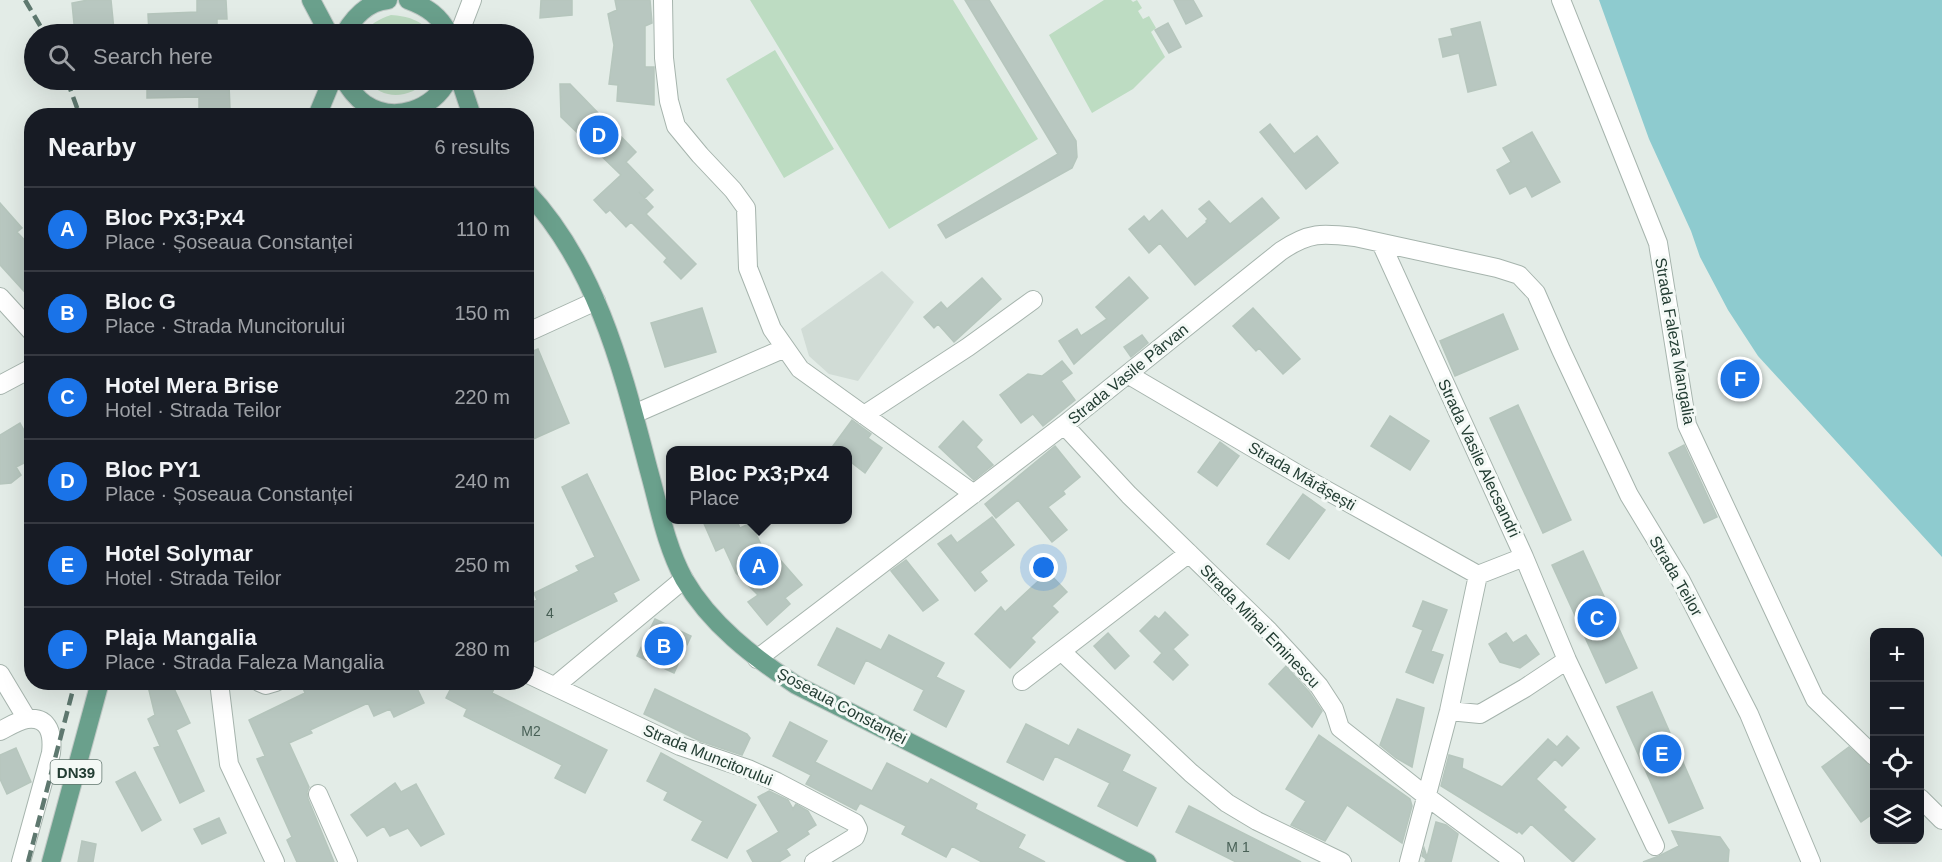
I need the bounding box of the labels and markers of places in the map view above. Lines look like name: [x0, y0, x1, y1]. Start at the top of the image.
pin: D: [580, 112, 618, 158]
pin: F: [1720, 356, 1760, 401]
pin: A: [740, 544, 778, 588]
pin: C: [1578, 596, 1616, 640]
pin: B: [644, 624, 684, 668]
pin: E: [1642, 732, 1682, 777]

